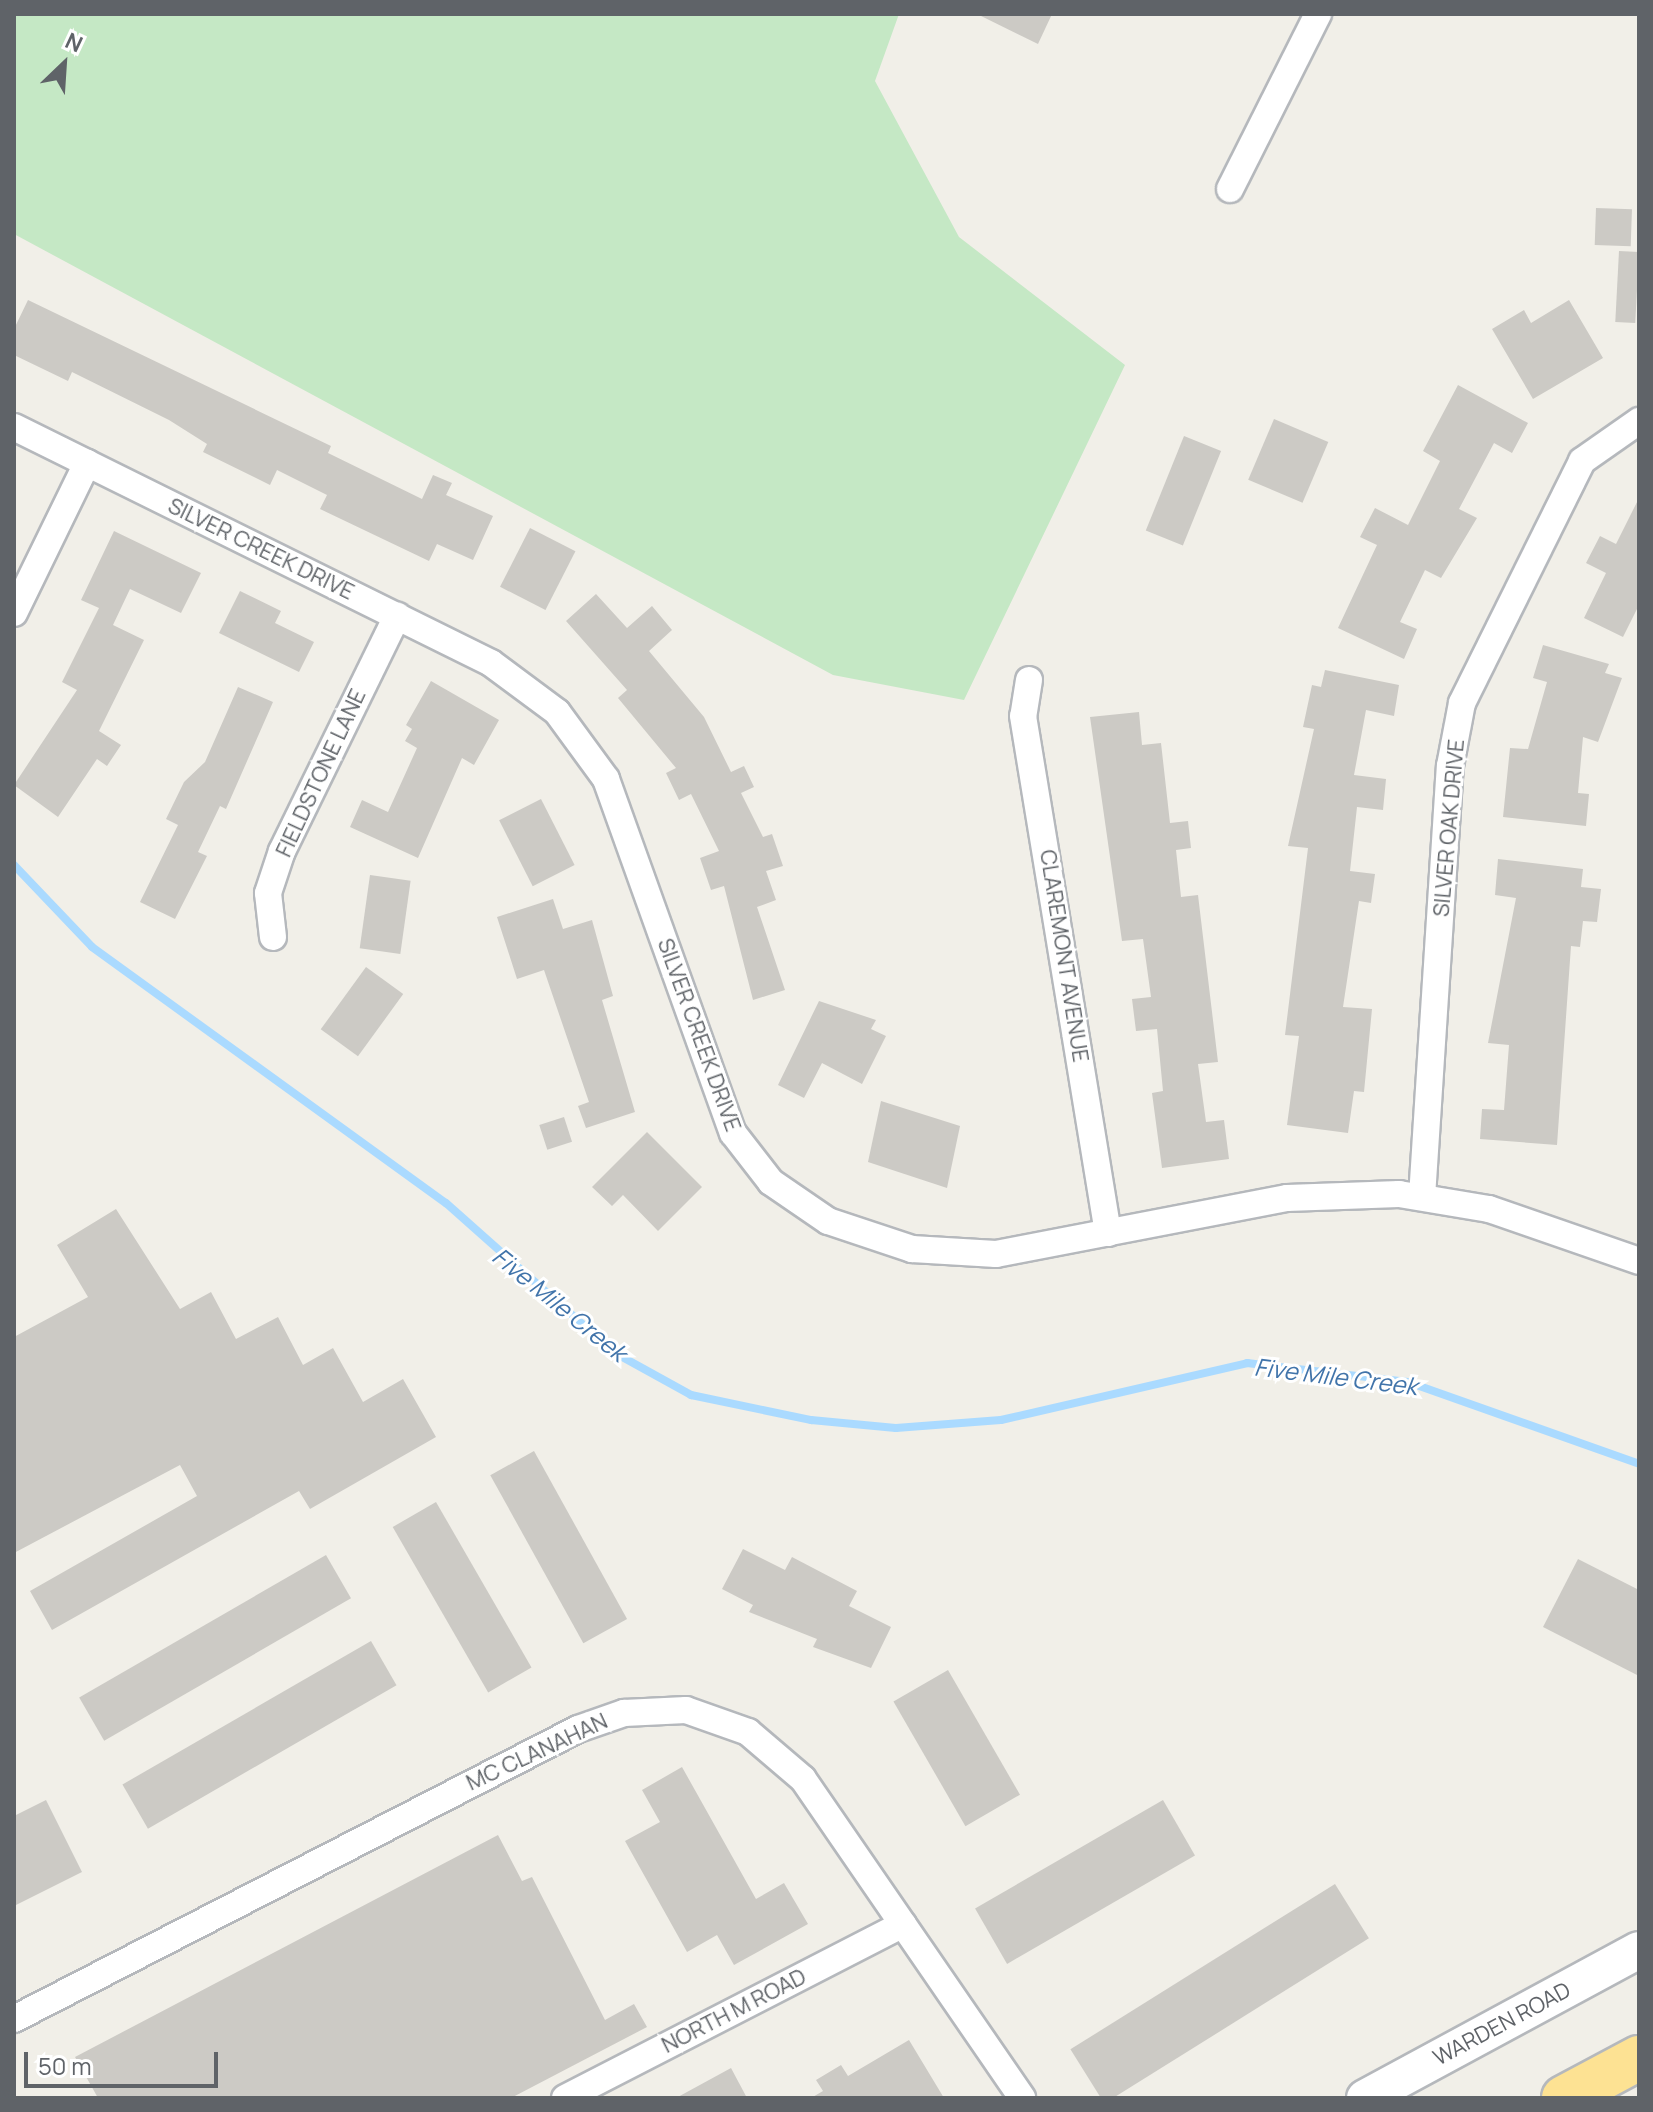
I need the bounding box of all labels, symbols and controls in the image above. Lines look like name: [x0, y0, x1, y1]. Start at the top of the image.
north arrow: [24, 24, 104, 104]
text: N: [61, 25, 88, 59]
street label: SILVER CREEK DRIVE: [164, 492, 358, 606]
street label: FIELDSTONE LANE: [271, 685, 371, 861]
street label: SILVER OAK DRIVE: [1428, 738, 1470, 918]
street label: CLAREMONT AVENUE: [1034, 847, 1094, 1065]
street label: SILVER CREEK DRIVE: [652, 935, 746, 1135]
water label: Five Mile Creek: [487, 1241, 633, 1367]
water label: Five Mile Creek: [1253, 1352, 1419, 1400]
street label: MC CLANAHAN: [462, 1708, 612, 1796]
street label: NORTH M ROAD: [657, 1963, 811, 2059]
street label: WARDEN ROAD: [1429, 1977, 1575, 2071]
scale bar: [28, 2036, 222, 2086]
text: 50 m: [38, 2049, 92, 2082]

